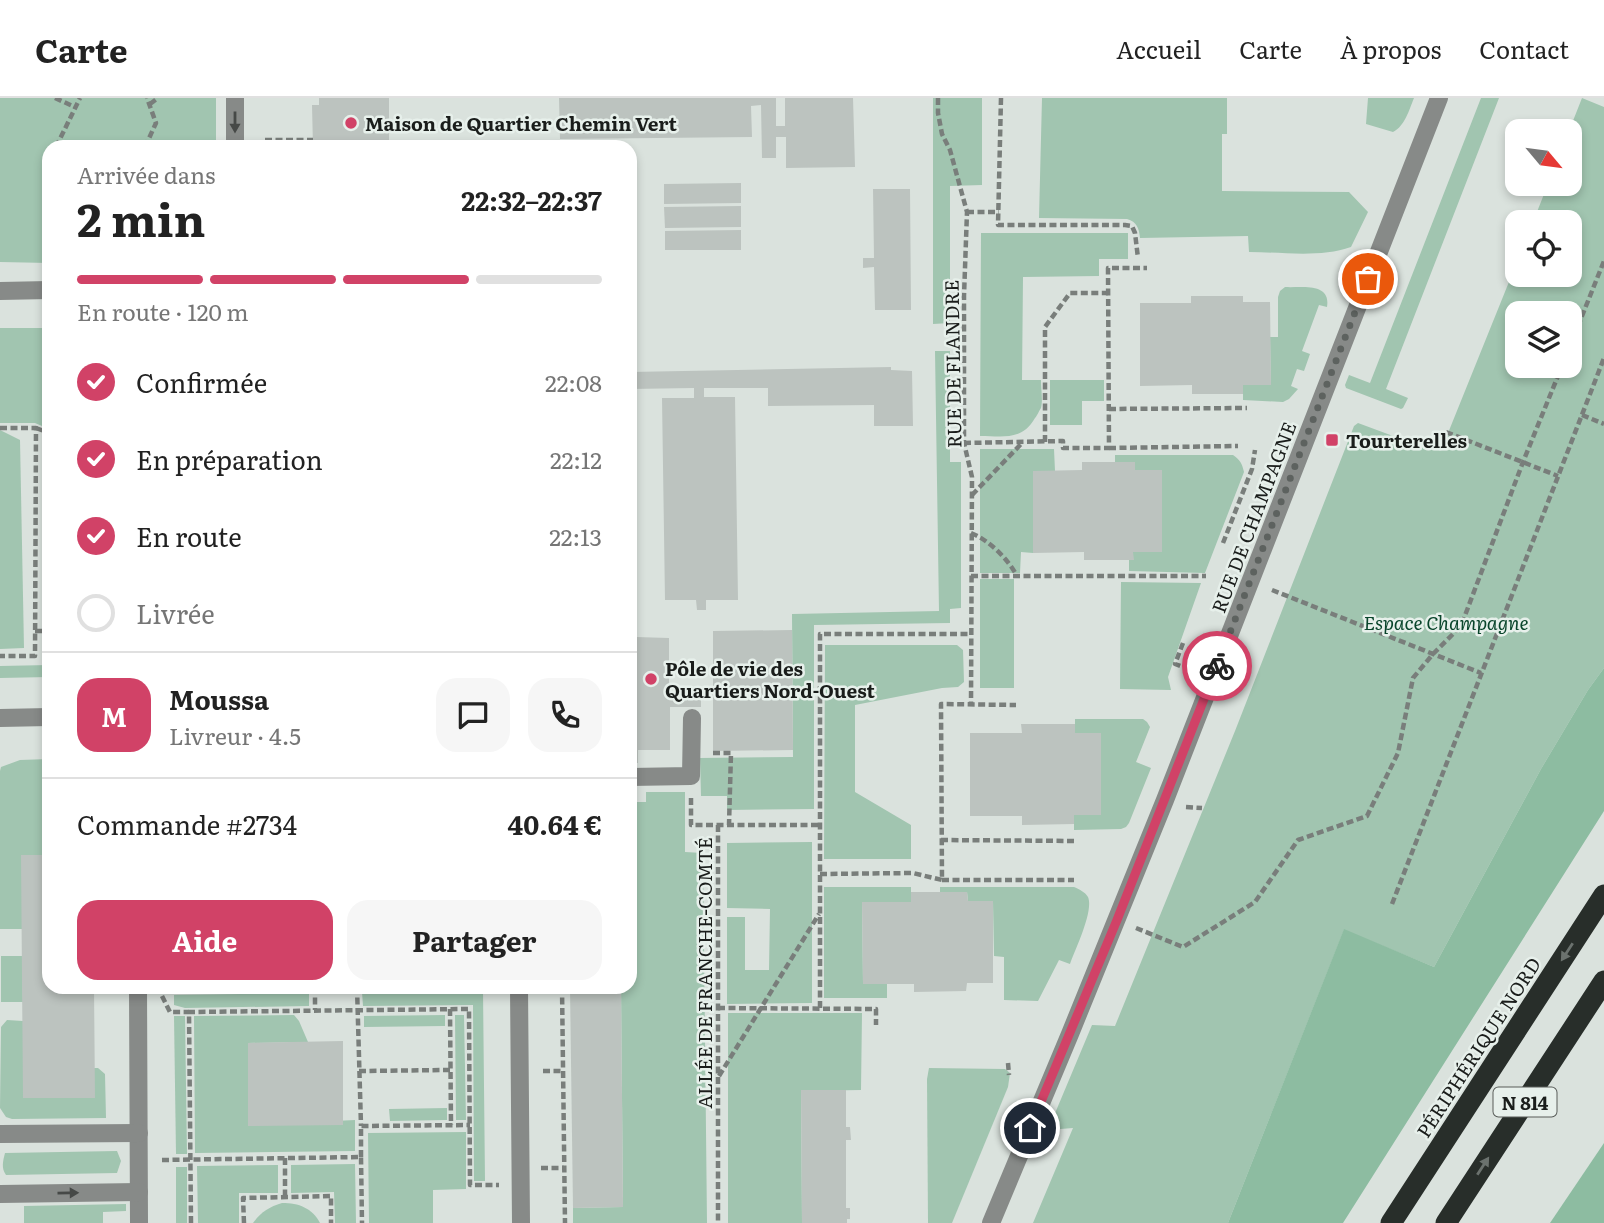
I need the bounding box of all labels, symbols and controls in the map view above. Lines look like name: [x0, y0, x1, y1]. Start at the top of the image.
text: Carte: [35, 24, 128, 73]
text: Accueil: [1116, 31, 1201, 66]
text: Carte: [1239, 31, 1302, 66]
text: À propos: [1340, 31, 1441, 66]
text: Contact: [1479, 31, 1569, 66]
place label: Maison de Quartier Chemin Vert: [365, 109, 678, 137]
one-way arrow: [229, 112, 241, 134]
marker: Maison de Quartier Chemin Vert: [343, 115, 359, 131]
north arrow: [1505, 119, 1582, 196]
map controls: [1505, 119, 1582, 378]
text: Arrivée dans: [77, 157, 215, 191]
text: 22:32–22:37: [461, 180, 602, 219]
text: 2 min: [77, 183, 206, 251]
button: locate: [1505, 210, 1582, 287]
pin: [1338, 249, 1398, 309]
icon: bag: [1349, 260, 1387, 298]
street label: RUE DE FLANDRE: [937, 280, 967, 448]
text: En route · 120 m: [77, 294, 249, 328]
button: layers: [1505, 301, 1582, 378]
text: Confirmée: [136, 362, 267, 401]
icon: check: [77, 363, 115, 401]
text: 22:08: [545, 365, 602, 399]
street label: RUE DE CHAMPAGNE: [1204, 417, 1302, 617]
place label: Tourterelles: [1346, 426, 1467, 454]
marker: Tourterelles: [1324, 432, 1340, 448]
text: En préparation: [136, 439, 323, 478]
icon: check: [77, 440, 115, 478]
text: 22:12: [550, 442, 602, 476]
text: En route: [136, 516, 242, 555]
icon: check: [77, 517, 115, 555]
text: 22:13: [549, 519, 602, 553]
text: Livrée: [136, 593, 215, 632]
park label: Espace Champagne: [1363, 608, 1529, 636]
courier: [1182, 631, 1252, 701]
icon: bike: [1198, 647, 1236, 685]
place label: Pôle de vie des Quartiers Nord-Ouest: [665, 654, 876, 704]
marker: Pôle de vie des Quartiers Nord-Ouest: [643, 671, 659, 687]
button: chat: [436, 678, 510, 752]
button: phone: [528, 678, 602, 752]
text: Moussa: [169, 679, 269, 718]
text: M: [101, 696, 127, 735]
text: Livreur · 4.5: [169, 718, 301, 752]
text: Commande #2734: [77, 804, 297, 843]
text: 40.64 €: [508, 804, 602, 843]
street label: ALLÉE DE FRANCHE-COMTÉ: [690, 837, 718, 1109]
button: Aide: [77, 900, 333, 980]
button: Partager: [347, 900, 602, 980]
one-way arrow: [1560, 943, 1573, 962]
street label: PÉRIPHÉRIQUE NORD: [1409, 951, 1547, 1143]
road number: N 814: [1494, 1087, 1556, 1116]
pin: [1000, 1098, 1060, 1158]
icon: home: [1011, 1109, 1049, 1147]
one-way arrow: [1477, 1156, 1490, 1176]
one-way arrow: [57, 1187, 79, 1199]

